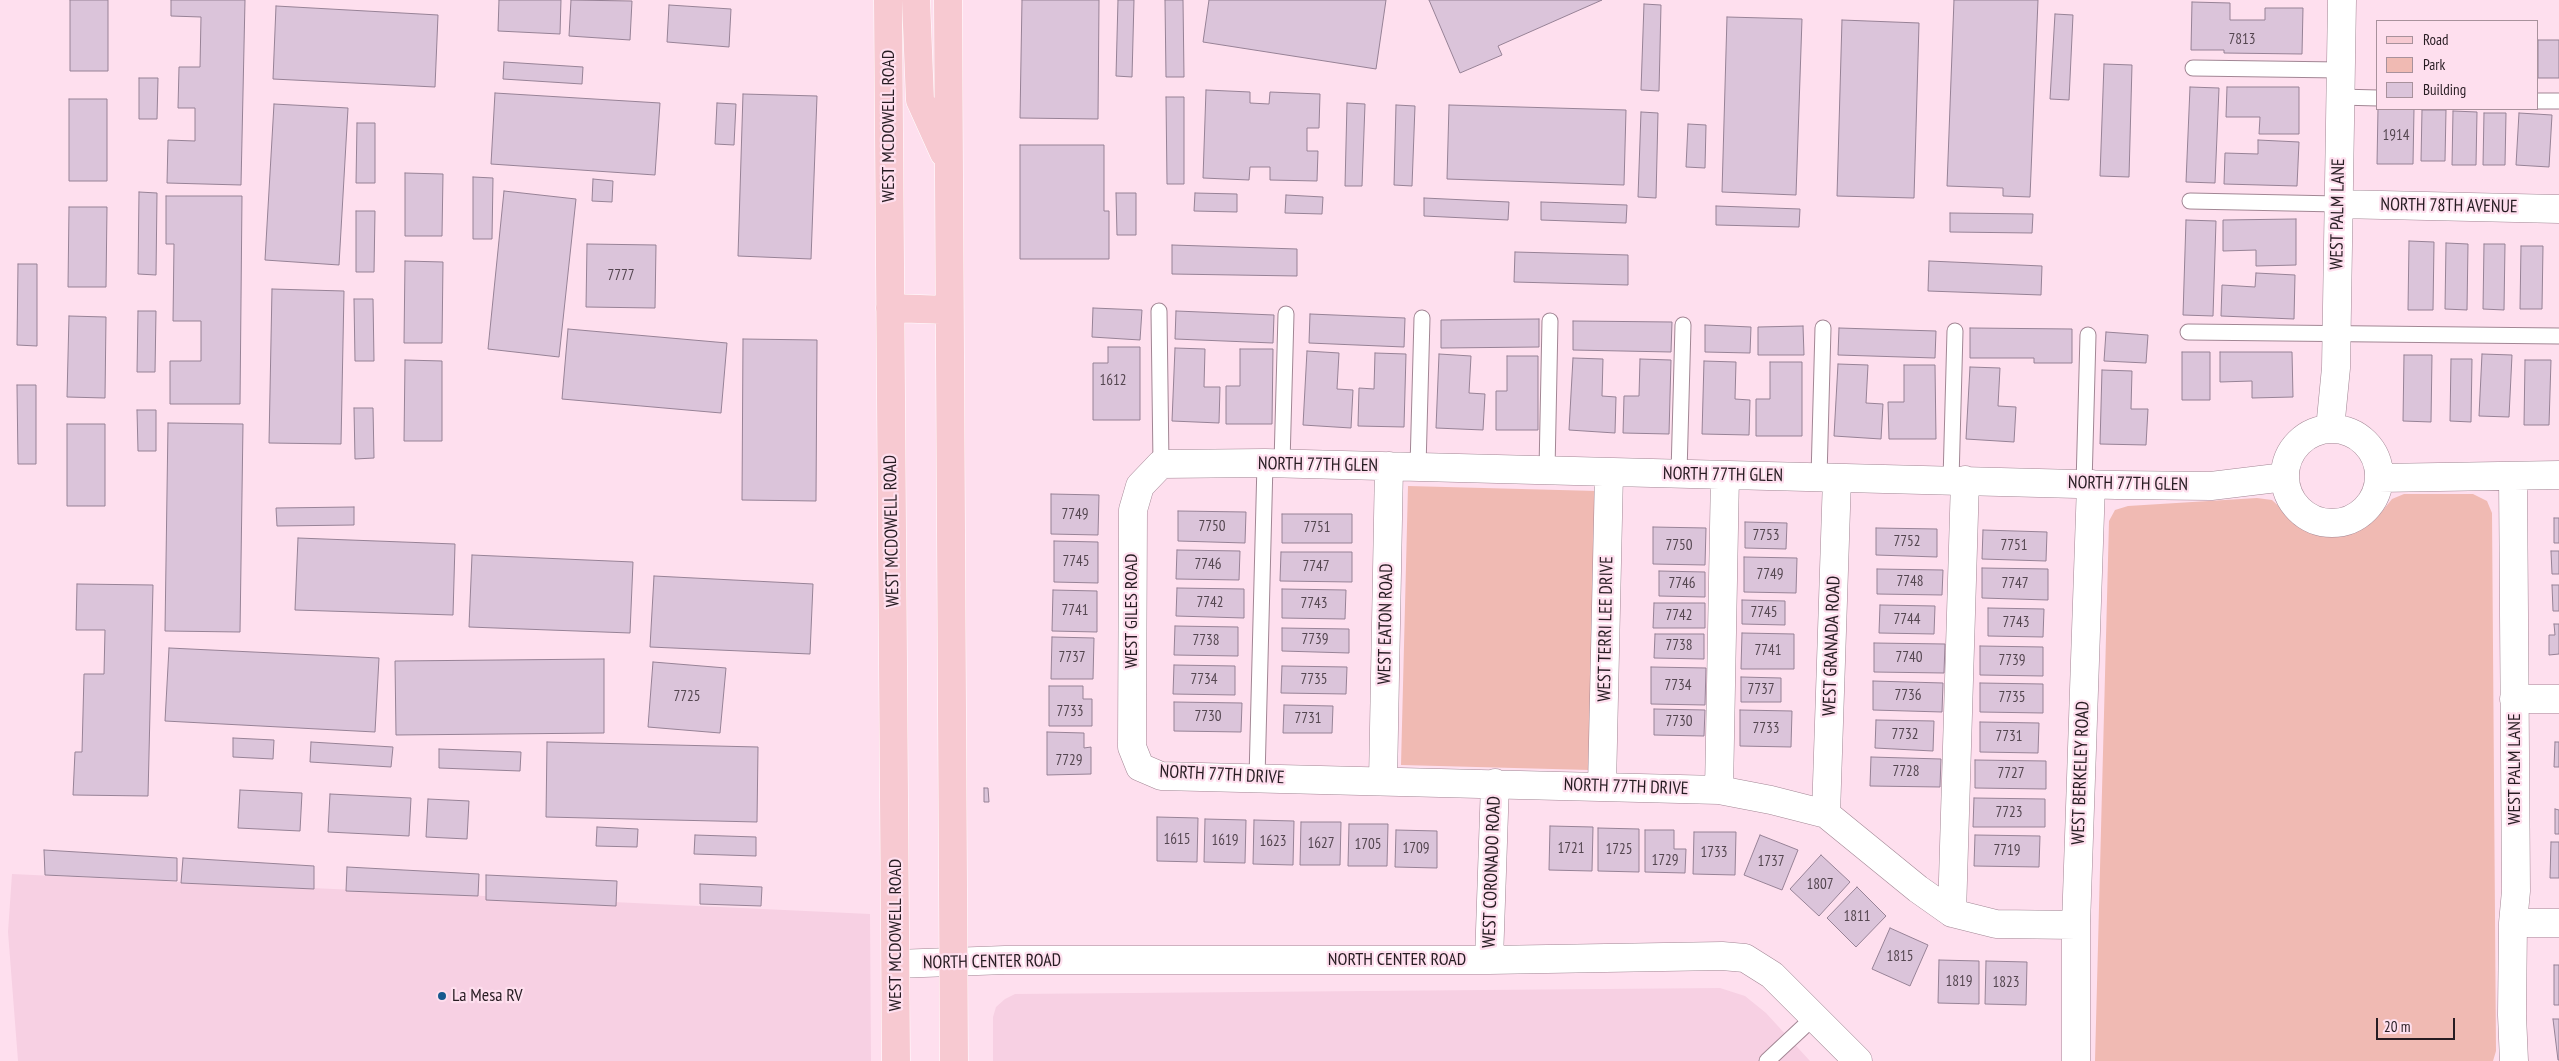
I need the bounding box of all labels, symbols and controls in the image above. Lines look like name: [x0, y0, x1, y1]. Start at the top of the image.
legend: [2376, 20, 2539, 110]
text: Road: [2423, 30, 2449, 49]
house number: 7813: [2229, 31, 2255, 49]
street label: WEST MCDOWELL ROAD: [878, 50, 900, 202]
text: Park: [2423, 55, 2445, 74]
text: Building: [2423, 80, 2466, 99]
house number: 1914: [2383, 127, 2409, 145]
street label: WEST PALM LANE: [2326, 158, 2350, 270]
street label: NORTH 78TH AVENUE: [2380, 194, 2518, 218]
house number: 7777: [608, 267, 634, 285]
house number: 1612: [1100, 372, 1126, 390]
street label: NORTH 77TH GLEN: [1258, 453, 1378, 477]
street label: WEST MCDOWELL ROAD: [880, 455, 904, 607]
street label: NORTH 77TH GLEN: [1663, 463, 1783, 487]
street label: NORTH 77TH GLEN: [2068, 472, 2188, 496]
house number: 7749: [1062, 506, 1088, 524]
house number: 7750: [1199, 518, 1225, 536]
house number: 7751: [1304, 519, 1330, 537]
house number: 7753: [1753, 527, 1779, 545]
house number: 7752: [1894, 533, 1920, 551]
house number: 7750: [1666, 537, 1692, 555]
house number: 7751: [2001, 537, 2027, 555]
house number: 7745: [1063, 553, 1089, 571]
street label: WEST GILES ROAD: [1121, 554, 1143, 668]
house number: 7746: [1195, 556, 1221, 574]
street label: WEST TERRI LEE DRIVE: [1594, 556, 1618, 702]
house number: 7747: [1303, 558, 1329, 576]
street label: WEST EATON ROAD: [1374, 563, 1398, 685]
house number: 7749: [1757, 566, 1783, 584]
house number: 7748: [1897, 573, 1923, 591]
house number: 7746: [1669, 575, 1695, 593]
house number: 7747: [2002, 575, 2028, 593]
street label: WEST GRANADA ROAD: [1819, 576, 1845, 716]
house number: 7742: [1197, 594, 1223, 612]
house number: 7743: [1301, 595, 1327, 613]
house number: 7741: [1062, 602, 1088, 620]
house number: 7745: [1751, 604, 1777, 622]
house number: 7742: [1666, 607, 1692, 625]
house number: 7744: [1894, 611, 1920, 629]
house number: 7743: [2003, 614, 2029, 632]
house number: 7739: [1302, 631, 1328, 649]
house number: 7738: [1193, 632, 1219, 650]
house number: 7738: [1666, 637, 1692, 655]
house number: 7741: [1755, 642, 1781, 660]
house number: 7737: [1059, 649, 1085, 667]
house number: 7740: [1896, 649, 1922, 667]
house number: 7739: [1999, 652, 2025, 670]
house number: 7734: [1191, 671, 1217, 689]
house number: 7735: [1301, 671, 1327, 689]
house number: 7734: [1665, 677, 1691, 695]
house number: 7737: [1748, 681, 1774, 699]
house number: 7736: [1895, 687, 1921, 705]
house number: 7725: [674, 688, 700, 706]
house number: 7735: [1999, 689, 2025, 707]
street label: WEST BERKELEY ROAD: [2068, 701, 2094, 845]
house number: 7733: [1057, 703, 1083, 721]
house number: 7730: [1195, 708, 1221, 726]
house number: 7731: [1295, 710, 1321, 728]
house number: 7730: [1666, 713, 1692, 731]
street label: WEST PALM LANE: [2504, 713, 2526, 825]
house number: 7733: [1753, 720, 1779, 738]
house number: 7732: [1892, 726, 1918, 744]
house number: 7731: [1996, 728, 2022, 746]
house number: 7729: [1056, 752, 1082, 770]
street label: NORTH 77TH DRIVE: [1159, 761, 1285, 789]
house number: 7728: [1893, 763, 1919, 781]
house number: 7727: [1998, 765, 2024, 783]
street label: NORTH 77TH DRIVE: [1563, 774, 1689, 800]
street label: WEST CORONADO ROAD: [1479, 796, 1505, 948]
house number: 7723: [1996, 804, 2022, 822]
house number: 1615: [1164, 831, 1190, 849]
house number: 1619: [1212, 832, 1238, 850]
house number: 1623: [1260, 833, 1286, 851]
house number: 1627: [1308, 835, 1334, 853]
house number: 1705: [1355, 836, 1381, 854]
house number: 1709: [1403, 840, 1429, 858]
house number: 1721: [1558, 840, 1584, 858]
house number: 1725: [1606, 841, 1632, 859]
house number: 7719: [1994, 842, 2020, 860]
house number: 1733: [1701, 844, 1727, 862]
house number: 1729: [1652, 852, 1678, 870]
house number: 1737: [1758, 853, 1784, 871]
street label: WEST MCDOWELL ROAD: [885, 859, 907, 1011]
house number: 1807: [1807, 876, 1833, 894]
house number: 1811: [1844, 908, 1870, 926]
house number: 1815: [1887, 948, 1913, 966]
street label: NORTH CENTER ROAD: [1328, 949, 1466, 971]
street label: NORTH CENTER ROAD: [923, 950, 1061, 974]
house number: 1819: [1946, 973, 1972, 991]
house number: 1823: [1993, 974, 2019, 992]
place label: La Mesa RV: [452, 985, 523, 1007]
marker: La Mesa RV: [436, 990, 448, 1002]
scale bar: [2379, 1008, 2458, 1040]
text: 20 m: [2384, 1017, 2410, 1036]

